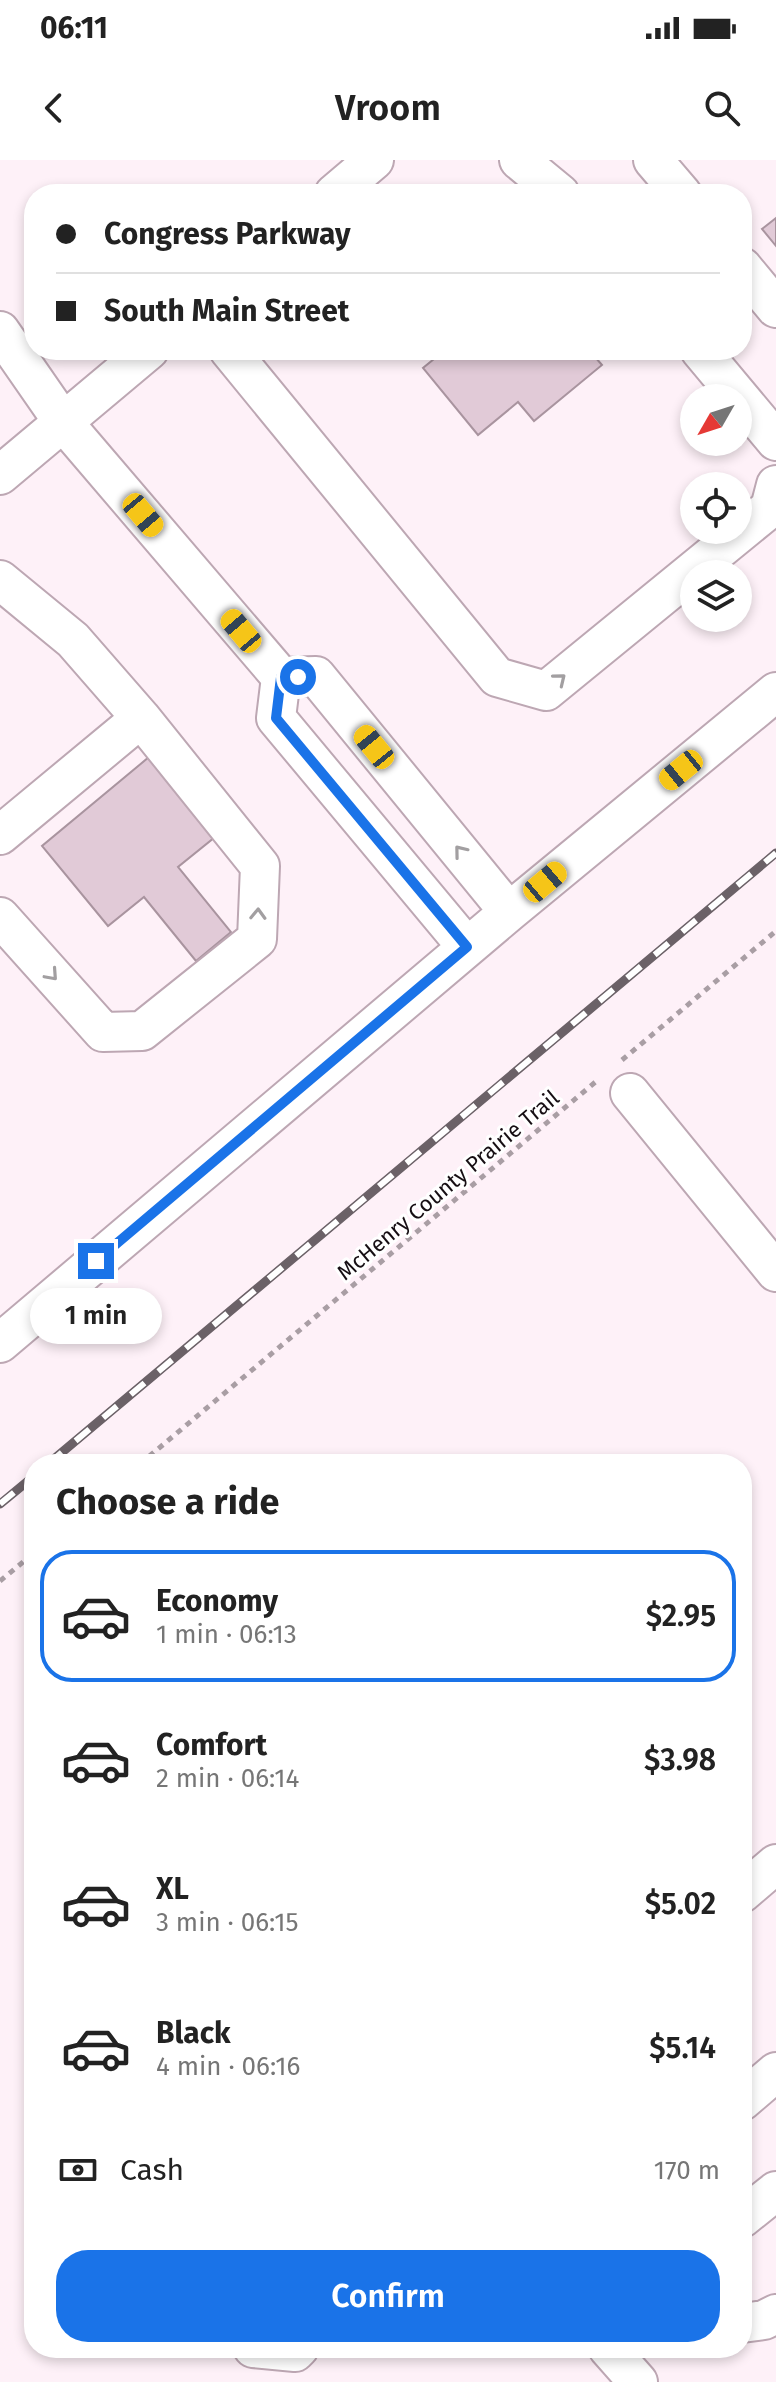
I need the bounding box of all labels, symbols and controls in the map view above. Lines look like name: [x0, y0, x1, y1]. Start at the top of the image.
text: 06:11: [40, 10, 108, 46]
icon: back: [32, 86, 76, 130]
text: Vroom: [335, 86, 441, 130]
icon: search: [700, 86, 744, 130]
text: Congress Parkway: [104, 216, 351, 252]
text: South Main Street: [104, 293, 349, 329]
north arrow: [680, 384, 752, 456]
map controls: [680, 384, 752, 632]
button: locate: [680, 472, 752, 544]
car: [118, 489, 168, 541]
button: layers: [680, 560, 752, 632]
car: [216, 605, 266, 657]
route start: [280, 659, 316, 695]
one-way arrow: [551, 674, 566, 689]
car: [350, 721, 398, 773]
car: [655, 746, 707, 794]
one-way arrow: [455, 846, 470, 861]
car: [519, 857, 571, 907]
one-way arrow: [249, 907, 266, 920]
one-way arrow: [42, 965, 57, 980]
street label: McHenry County Prairie Trail: [332, 1084, 564, 1286]
route end: [78, 1243, 114, 1279]
callout: 1 min: [30, 1289, 162, 1345]
text: 1 min: [65, 1300, 127, 1331]
text: Choose a ride: [56, 1480, 279, 1524]
icon: car: [60, 1580, 132, 1652]
text: Economy: [156, 1583, 278, 1619]
text: $2.95: [646, 1598, 716, 1634]
text: 1 min · 06:13: [156, 1619, 297, 1650]
icon: car: [60, 1724, 132, 1796]
text: Comfort: [156, 1727, 267, 1763]
text: $3.98: [644, 1742, 716, 1778]
text: 2 min · 06:14: [156, 1763, 299, 1794]
icon: car: [60, 1868, 132, 1940]
text: XL: [156, 1871, 189, 1907]
text: $5.02: [645, 1886, 716, 1922]
text: 3 min · 06:15: [156, 1907, 299, 1938]
icon: car: [60, 2012, 132, 2084]
text: Black: [156, 2015, 231, 2051]
text: $5.14: [649, 2030, 716, 2066]
text: 4 min · 06:16: [156, 2051, 300, 2082]
icon: cash: [56, 2148, 100, 2192]
text: Cash: [120, 2152, 184, 2188]
text: 170 m: [654, 2155, 720, 2186]
button: Confirm: [56, 2250, 720, 2342]

